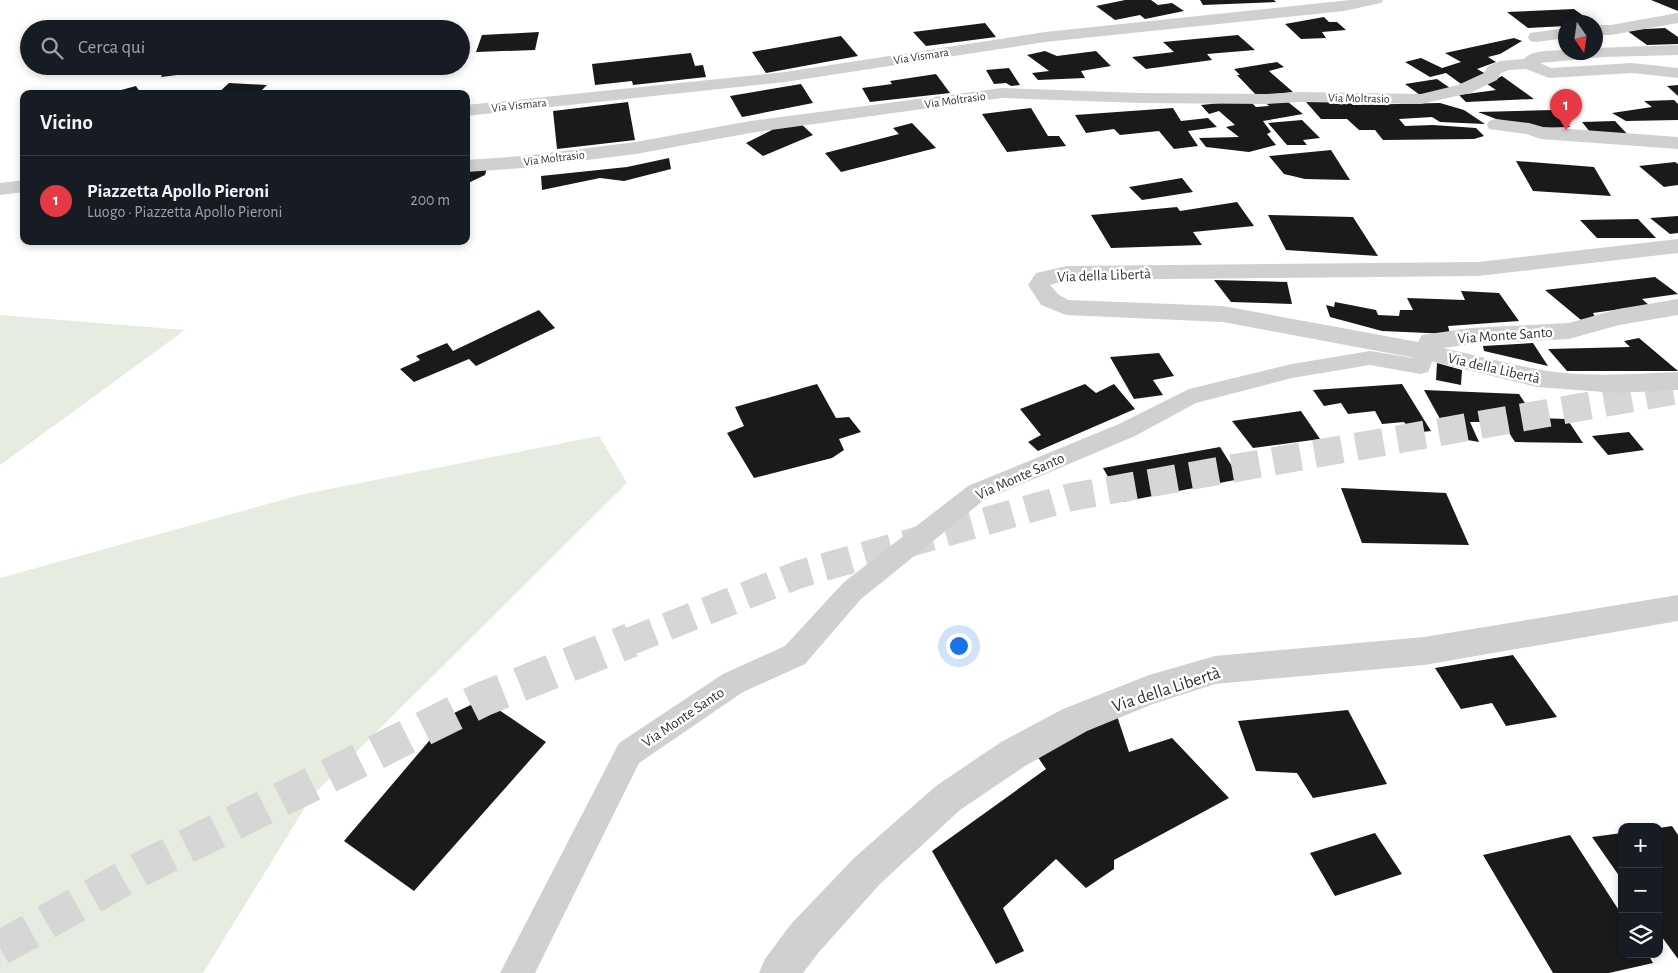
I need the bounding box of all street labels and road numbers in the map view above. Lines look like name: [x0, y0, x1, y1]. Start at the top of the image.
street label: Via Vismara: [893, 46, 950, 66]
street label: Via Moltrasio: [924, 90, 986, 110]
street label: Via Moltrasio: [1328, 91, 1390, 105]
street label: Via Vismara: [491, 96, 548, 114]
street label: Via Moltrasio: [523, 148, 585, 168]
street label: Via della Libertà: [1057, 266, 1151, 285]
street label: Via Monte Santo: [1457, 325, 1553, 346]
street label: Via della Libertà: [1446, 351, 1541, 386]
street label: Via Monte Santo: [974, 450, 1067, 503]
street label: Via della Libertà: [1110, 664, 1223, 716]
street label: Via Monte Santo: [640, 685, 727, 750]

